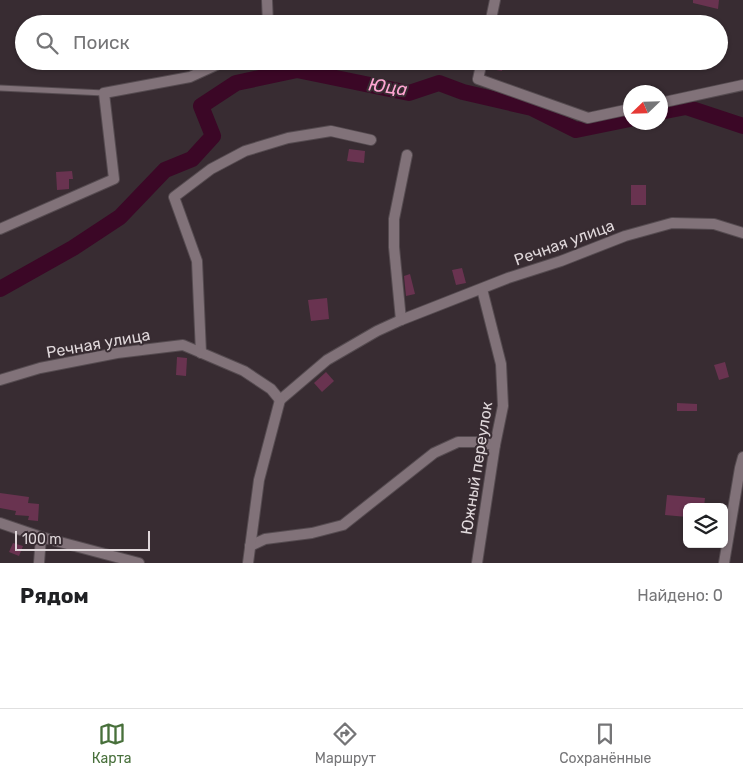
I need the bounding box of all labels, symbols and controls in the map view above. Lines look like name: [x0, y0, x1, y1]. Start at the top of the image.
search box: [15, 15, 728, 70]
icon: search: [33, 29, 61, 57]
text: Поиск: [73, 31, 130, 54]
water label: Юца: [367, 73, 409, 101]
north arrow: [623, 85, 668, 130]
street label: Речная улица: [511, 216, 617, 269]
street label: Речная улица: [45, 325, 152, 362]
street label: Южный переулок: [457, 400, 496, 536]
map controls: [683, 503, 728, 548]
button: layers: [683, 503, 728, 548]
scale bar: [15, 528, 150, 551]
text: 100 m: [22, 531, 62, 548]
text: Рядом: [20, 583, 89, 608]
text: Найдено: 0: [637, 586, 723, 605]
tab: Карта: [92, 720, 132, 767]
tab: Маршрут: [315, 720, 376, 767]
tab: Сохранённые: [559, 720, 651, 767]

